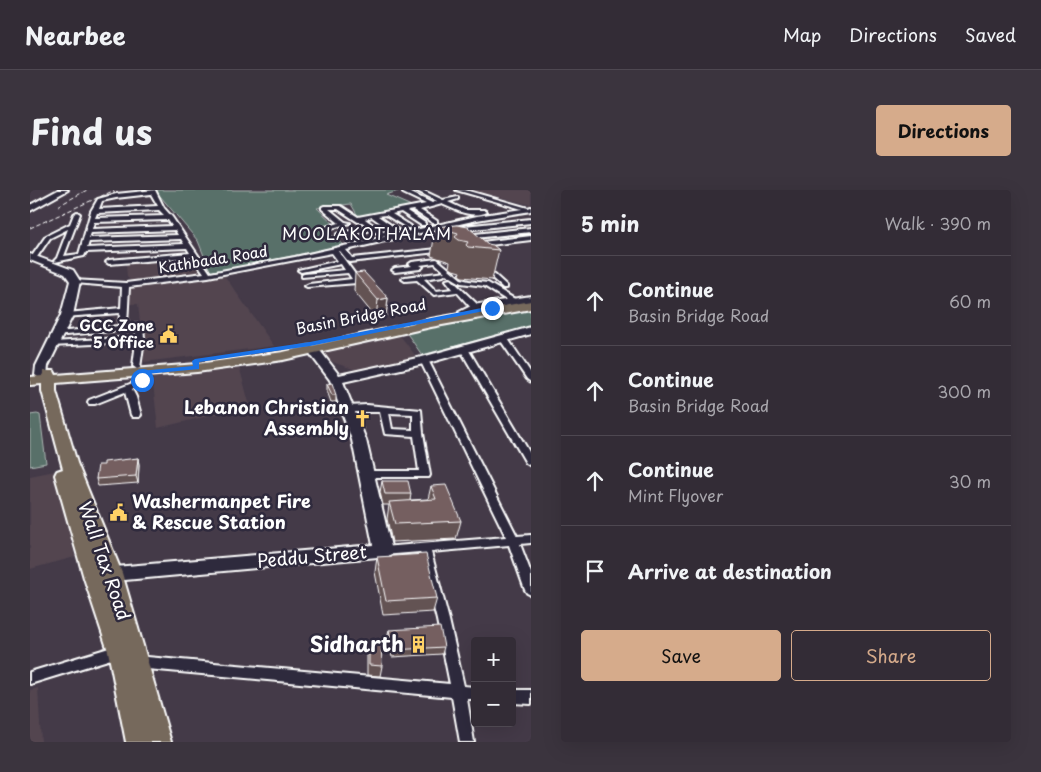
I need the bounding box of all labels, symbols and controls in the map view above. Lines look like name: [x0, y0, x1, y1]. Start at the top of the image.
text: Nearbee: [25, 17, 126, 53]
text: Map: [783, 21, 821, 48]
text: Directions: [849, 21, 937, 48]
text: Saved: [965, 21, 1016, 48]
text: Find us: [30, 104, 152, 157]
button: Directions: [876, 105, 1011, 156]
text: 5 min: [581, 207, 639, 239]
text: Walk · 390 m: [885, 211, 991, 235]
district label: MOOLAKOTHALAM: [282, 221, 452, 245]
street label: Kathbada Road: [156, 239, 269, 279]
text: Continue: [628, 275, 714, 303]
icon: ahead: [581, 287, 609, 315]
text: 60 m: [949, 289, 991, 313]
street label: Basin Bridge Road: [294, 292, 428, 339]
route end: [481, 297, 504, 320]
text: Basin Bridge Road: [628, 303, 769, 327]
place label: GCC Zone 5 Office: [79, 313, 155, 353]
public building icon: GCC Zone 5 Office: [158, 325, 178, 345]
text: Continue: [628, 365, 714, 393]
route start: [131, 369, 154, 392]
icon: ahead: [581, 377, 609, 405]
text: 300 m: [937, 379, 991, 403]
place label: Lebanon Christian Assembly: [184, 393, 349, 441]
text: Basin Bridge Road: [628, 393, 769, 417]
church icon: Lebanon Christian Assembly: [353, 408, 373, 428]
text: Continue: [628, 455, 714, 483]
icon: ahead: [581, 467, 609, 495]
text: 30 m: [949, 469, 991, 493]
text: Mint Flyover: [628, 483, 723, 507]
place label: Washermanpet Fire & Rescue Station: [132, 487, 311, 535]
street label: Wall Tax Road: [72, 497, 138, 624]
public building icon: Washermanpet Fire & Rescue Station: [108, 502, 128, 522]
street label: Peddu Street: [256, 537, 368, 574]
icon: arrive: [581, 557, 609, 585]
text: Arrive at destination: [628, 557, 832, 585]
place label: Sidharth: [310, 627, 404, 659]
button: Save: [581, 630, 781, 681]
button: Share: [791, 630, 991, 681]
building icon: Sidharth: [408, 635, 428, 655]
map controls: [471, 637, 516, 727]
button: +: [471, 637, 516, 682]
button: −: [471, 682, 516, 727]

